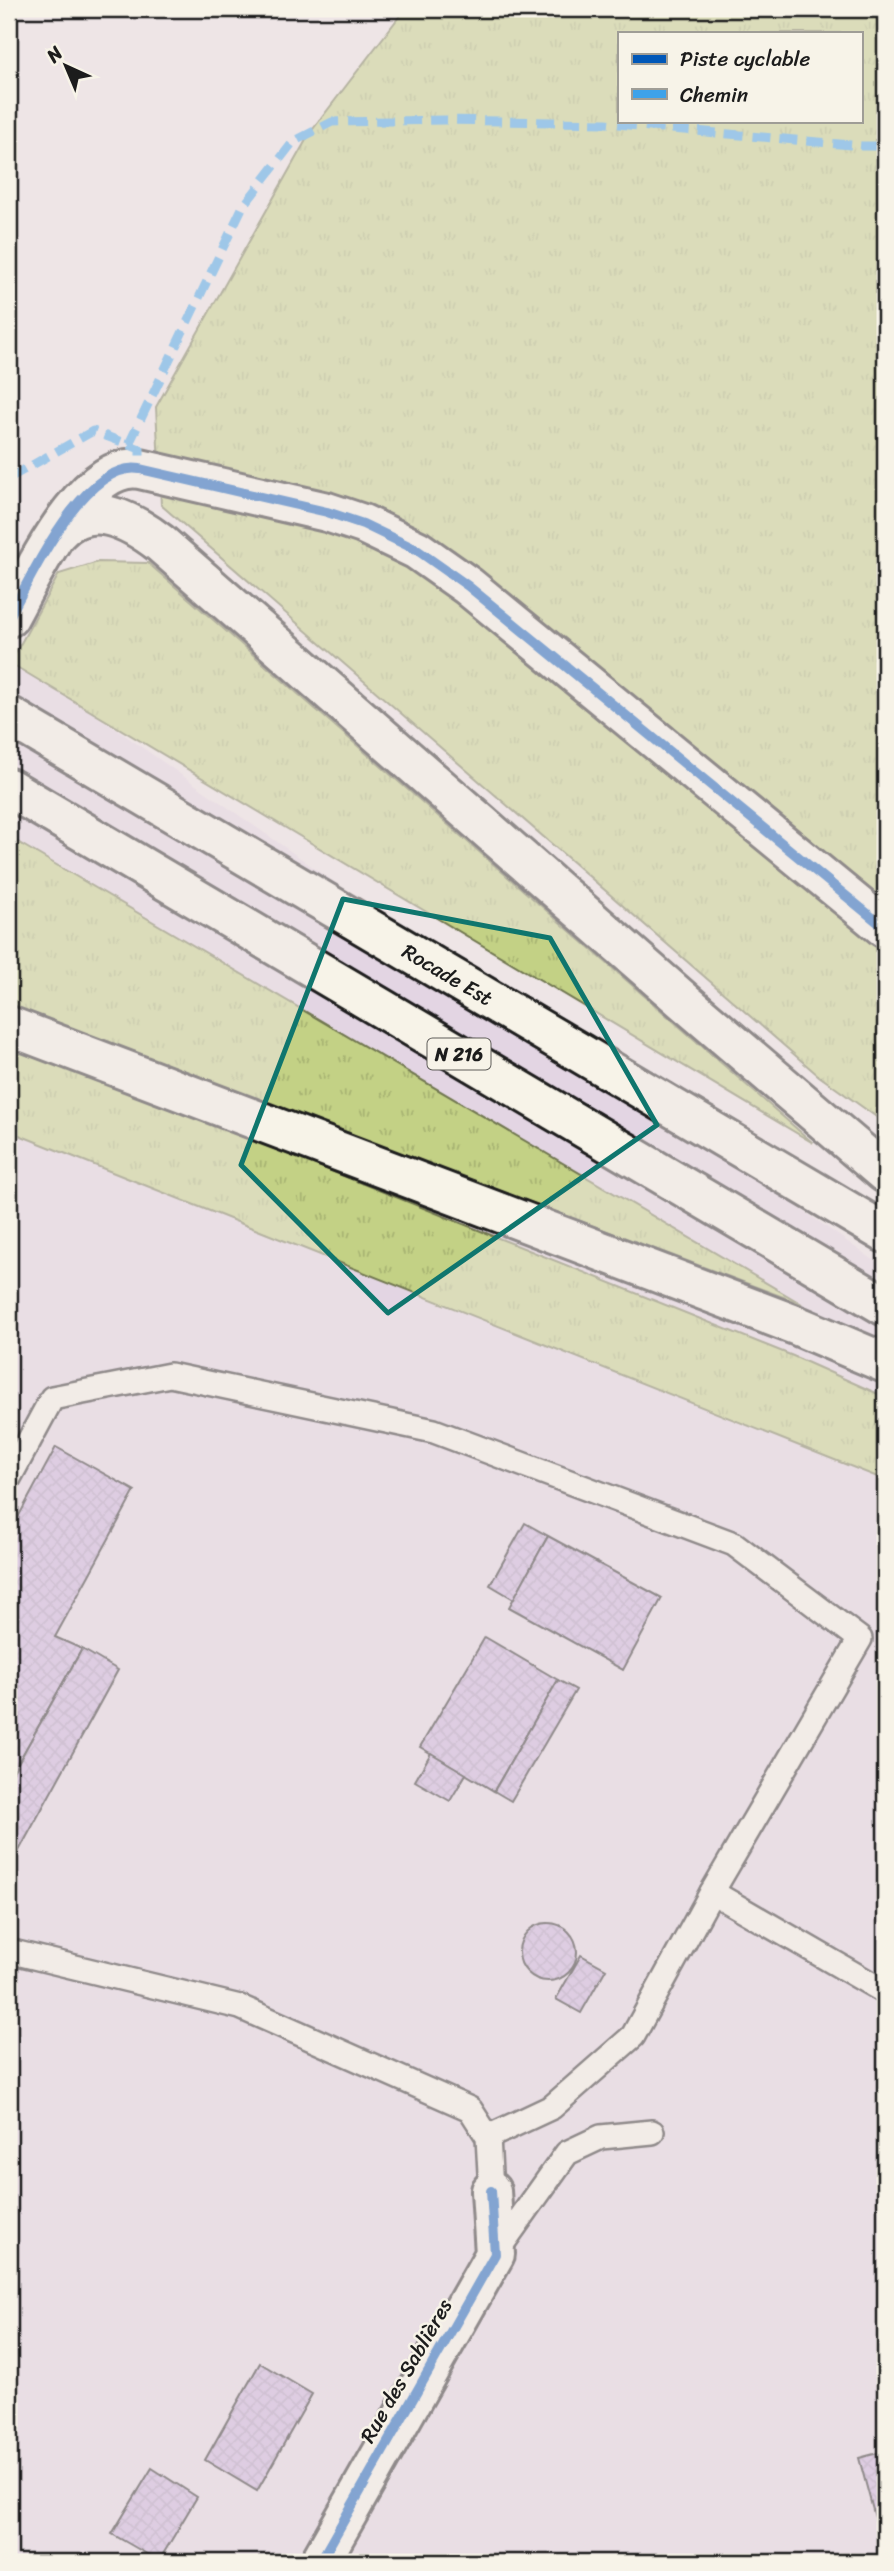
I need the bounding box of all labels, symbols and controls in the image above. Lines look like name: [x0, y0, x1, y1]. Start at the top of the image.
north arrow: [32, 32, 102, 102]
legend: [618, 32, 862, 122]
text: N: [38, 37, 71, 71]
text: Piste cyclable: [680, 40, 811, 78]
text: Chemin: [680, 76, 748, 114]
street label: Rocade Est: [394, 933, 500, 1017]
road number: N 216: [428, 1038, 490, 1070]
street label: Rue des Sablières: [349, 2291, 463, 2450]

